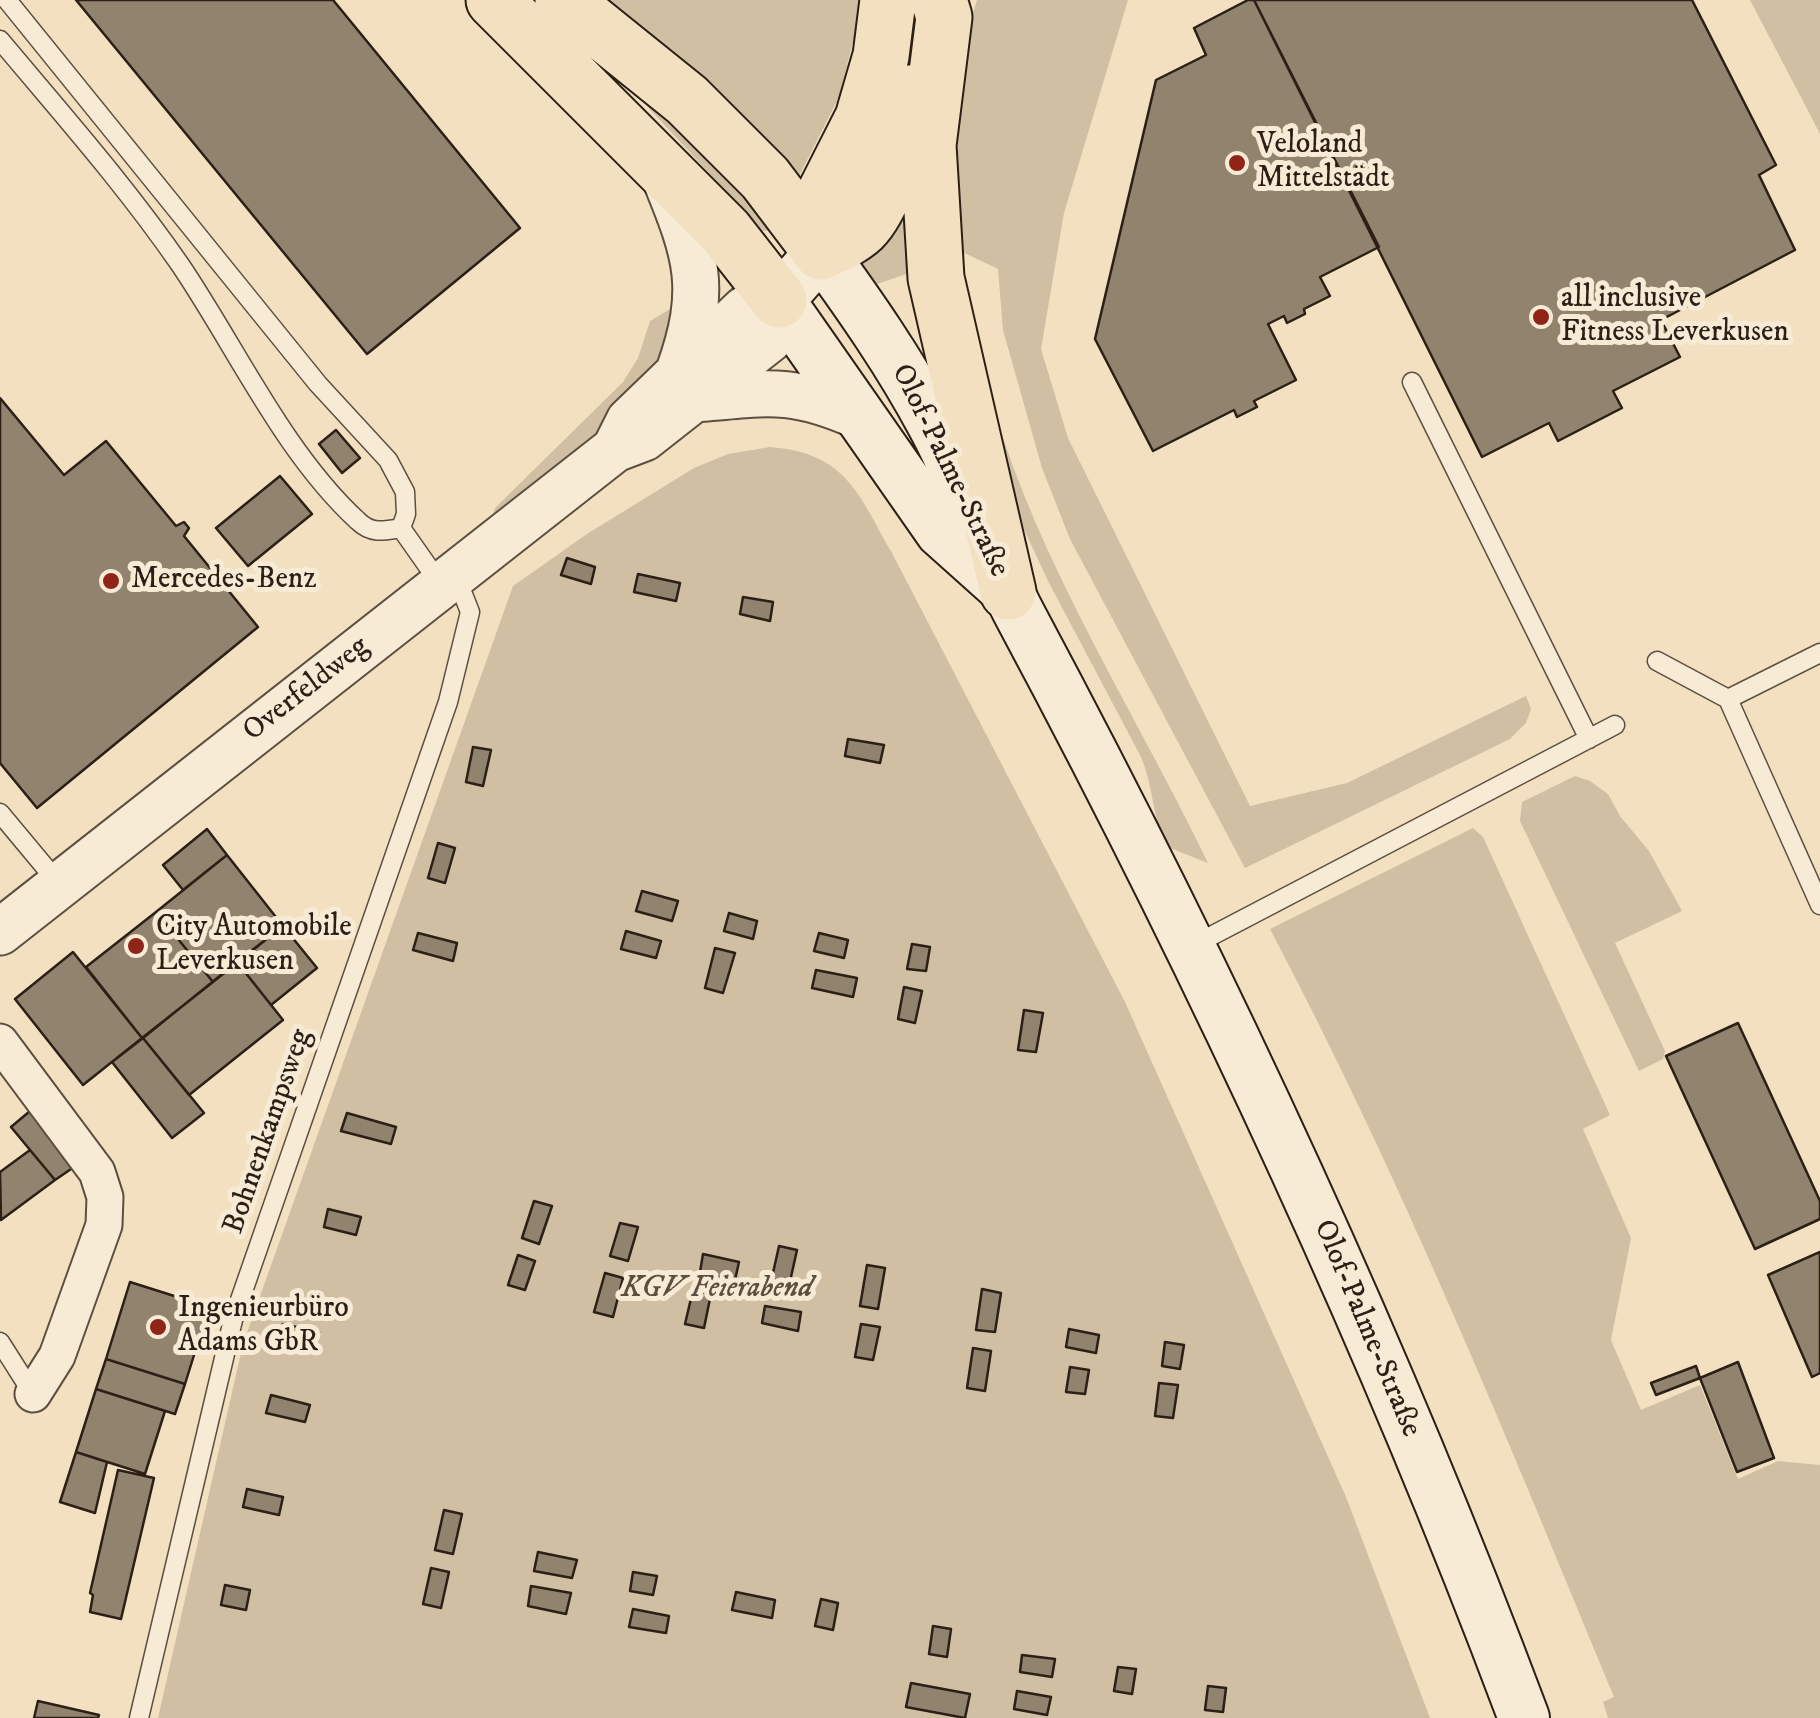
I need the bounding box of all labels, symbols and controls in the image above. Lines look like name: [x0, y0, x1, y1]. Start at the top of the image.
place label: Veloland Mittelstädt: [1257, 128, 1390, 198]
marker: Veloland Mittelstädt: [1226, 152, 1248, 174]
place label: all inclusive Fitness Leverkusen: [1561, 282, 1789, 352]
marker: all inclusive Fitness Leverkusen: [1530, 306, 1552, 328]
street label: Olof-Palme-Straße: [882, 359, 1016, 583]
place label: Mercedes-Benz: [131, 563, 316, 599]
marker: Mercedes-Benz: [100, 570, 122, 592]
street label: Overfeldweg: [237, 630, 377, 750]
place label: City Automobile Leverkusen: [156, 911, 352, 982]
marker: City Automobile Leverkusen: [125, 935, 147, 957]
street label: Bohnenkampsweg: [217, 1025, 321, 1239]
street label: Olof-Palme-Straße: [1304, 1215, 1428, 1443]
park label: KGV Feierabend: [621, 1272, 813, 1308]
place label: Ingenieurbüro Adams GbR: [178, 1292, 349, 1362]
marker: Ingenieurbüro Adams GbR: [147, 1316, 169, 1338]

